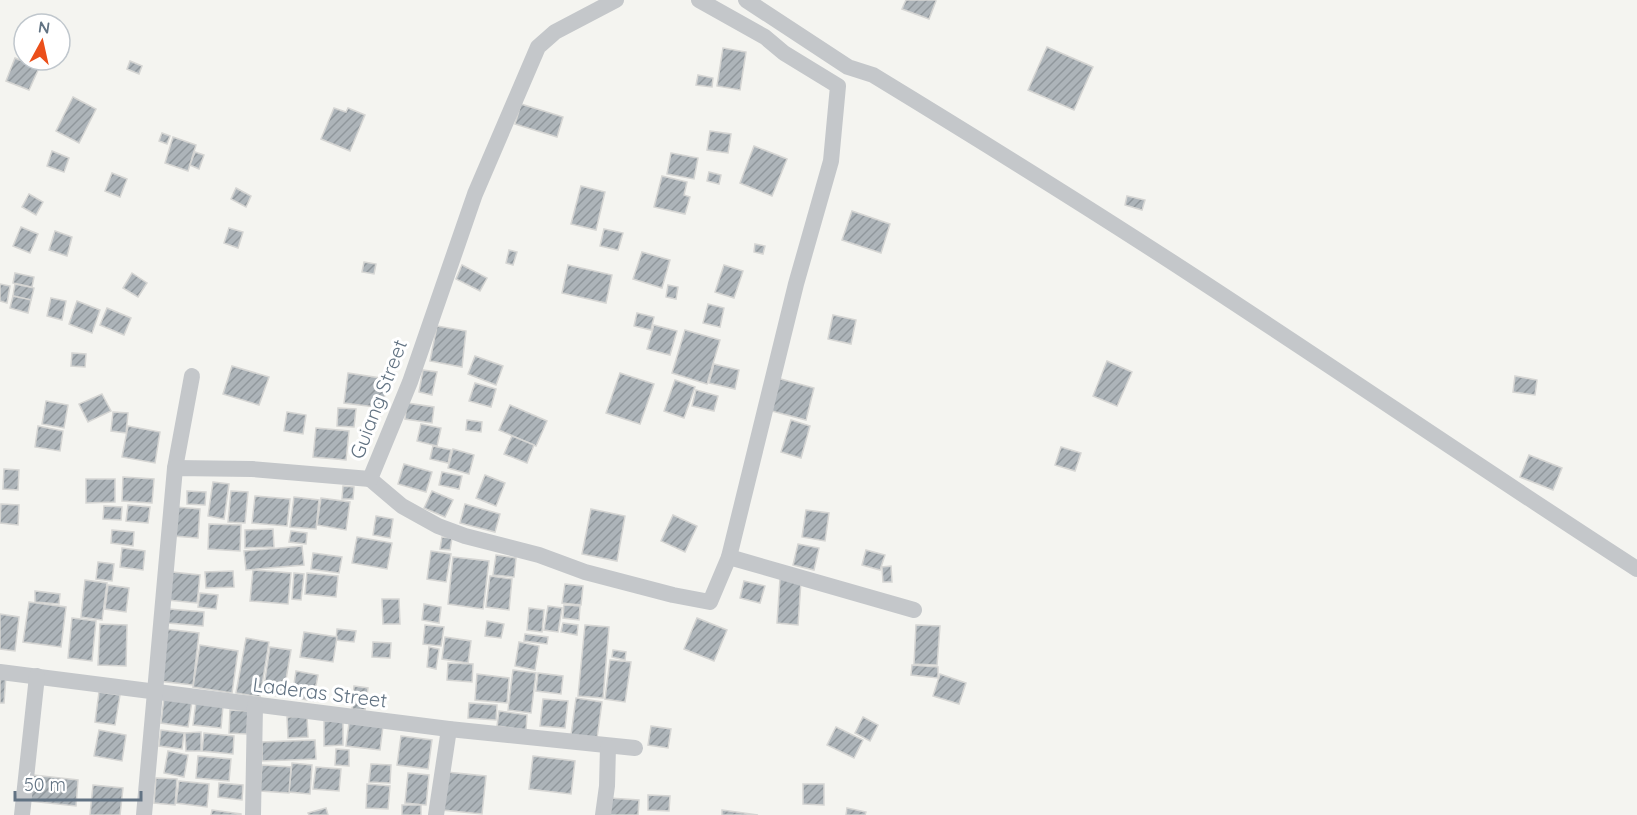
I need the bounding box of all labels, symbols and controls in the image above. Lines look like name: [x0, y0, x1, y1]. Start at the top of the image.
north arrow: [12, 12, 72, 72]
text: N: [37, 16, 51, 38]
street label: Guiang Street: [344, 336, 412, 462]
street label: Laderas Street: [251, 671, 389, 713]
scale bar: [15, 764, 141, 802]
text: 50 m: [24, 773, 66, 796]

